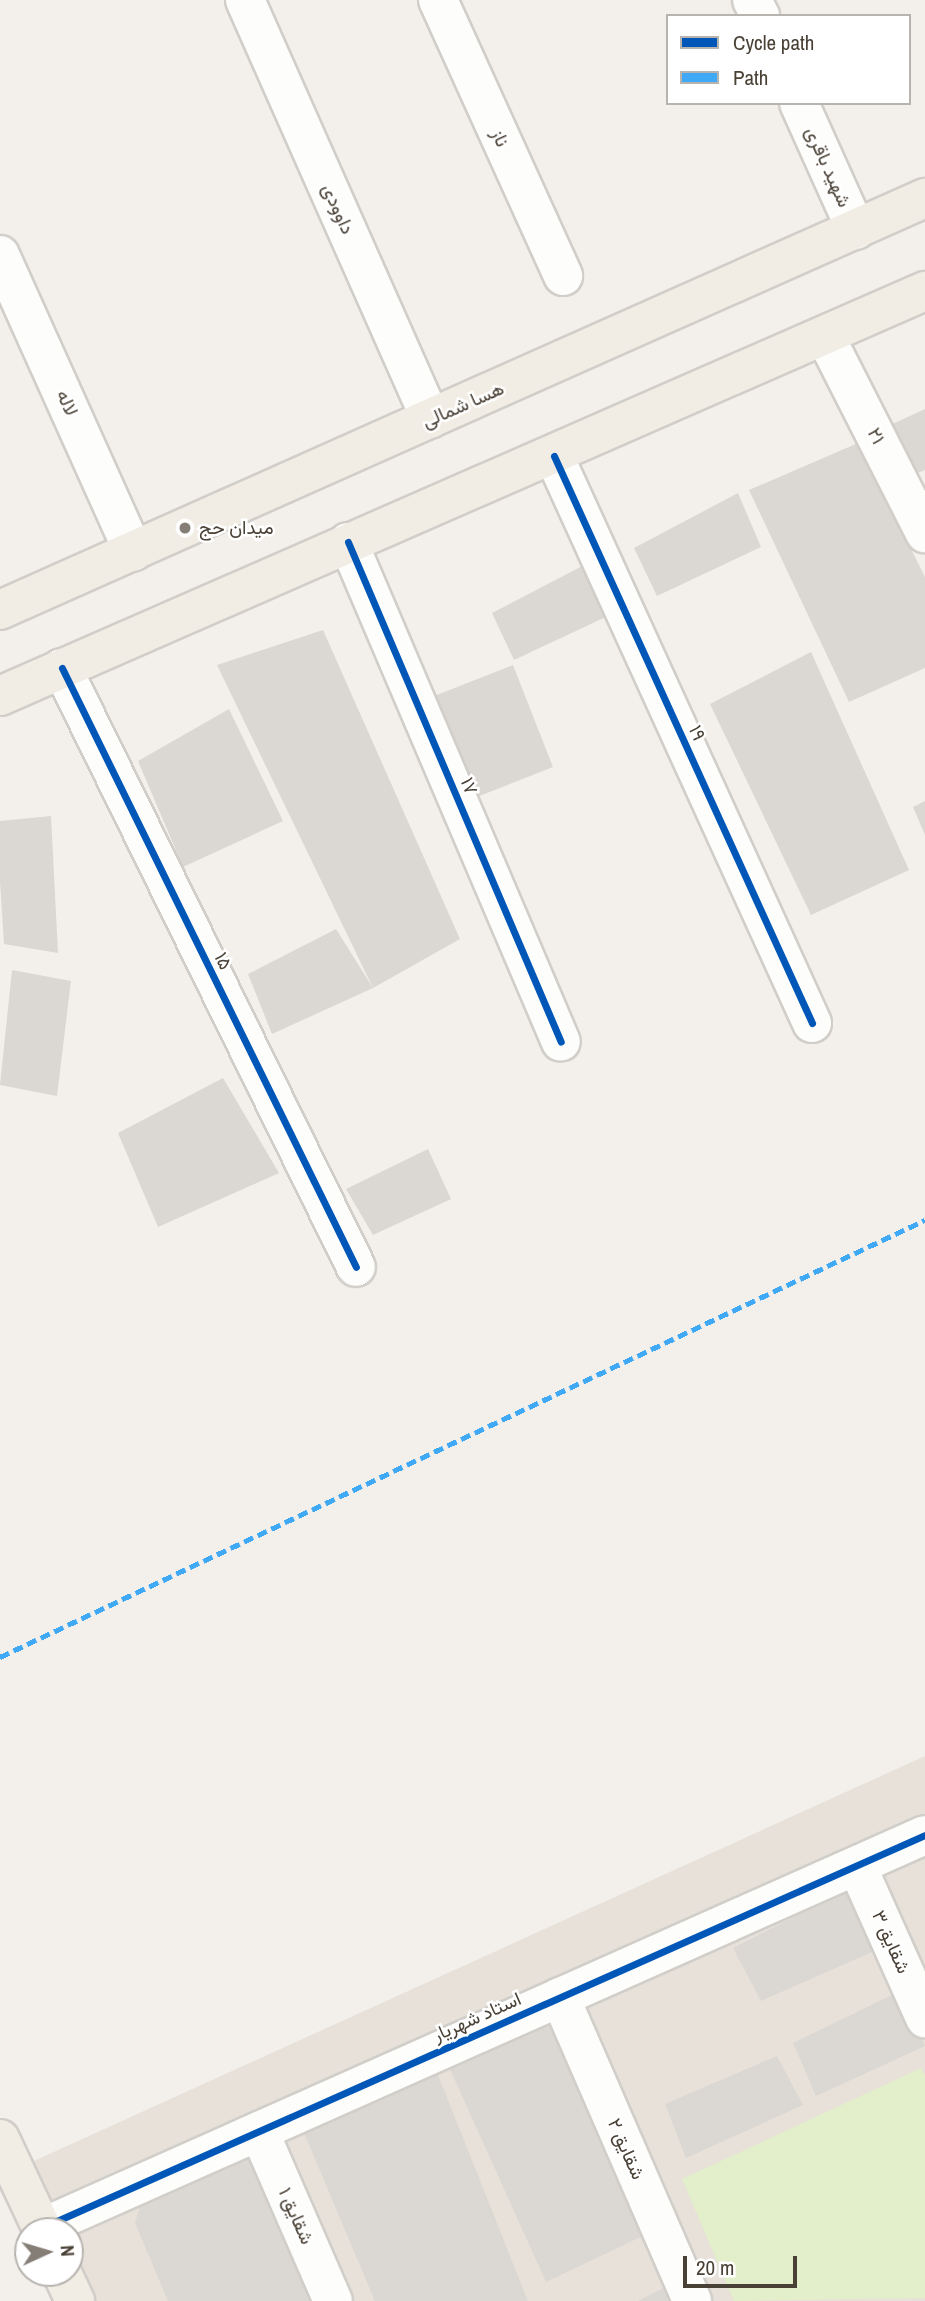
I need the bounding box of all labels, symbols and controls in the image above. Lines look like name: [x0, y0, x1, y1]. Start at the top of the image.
legend: [666, 14, 911, 105]
text: Cycle path: [733, 28, 814, 57]
text: Path: [733, 63, 768, 92]
street label: شهید باقری: [800, 123, 856, 211]
street label: ناز: [486, 126, 514, 150]
street label: داوودی: [317, 180, 359, 238]
street label: هسا شمالی: [419, 377, 507, 433]
street label: لاله: [51, 386, 83, 420]
street label: ۲۱: [862, 424, 890, 448]
place label: میدان حج: [199, 517, 274, 539]
marker: میدان حج: [177, 520, 193, 536]
street label: ۱۹: [684, 722, 710, 744]
street label: ۱۷: [455, 774, 483, 798]
street label: ۱۵: [209, 949, 237, 973]
street label: شقایق ۳: [867, 1907, 915, 1977]
street label: استاد شهریار: [429, 1987, 525, 2047]
street label: شقایق ۲: [603, 2115, 649, 2183]
street label: شقایق ۱: [273, 2184, 319, 2248]
north arrow: [14, 2217, 84, 2287]
scale bar: [687, 2242, 801, 2286]
text: N: [55, 2244, 81, 2257]
text: 20 m: [696, 2253, 734, 2282]

